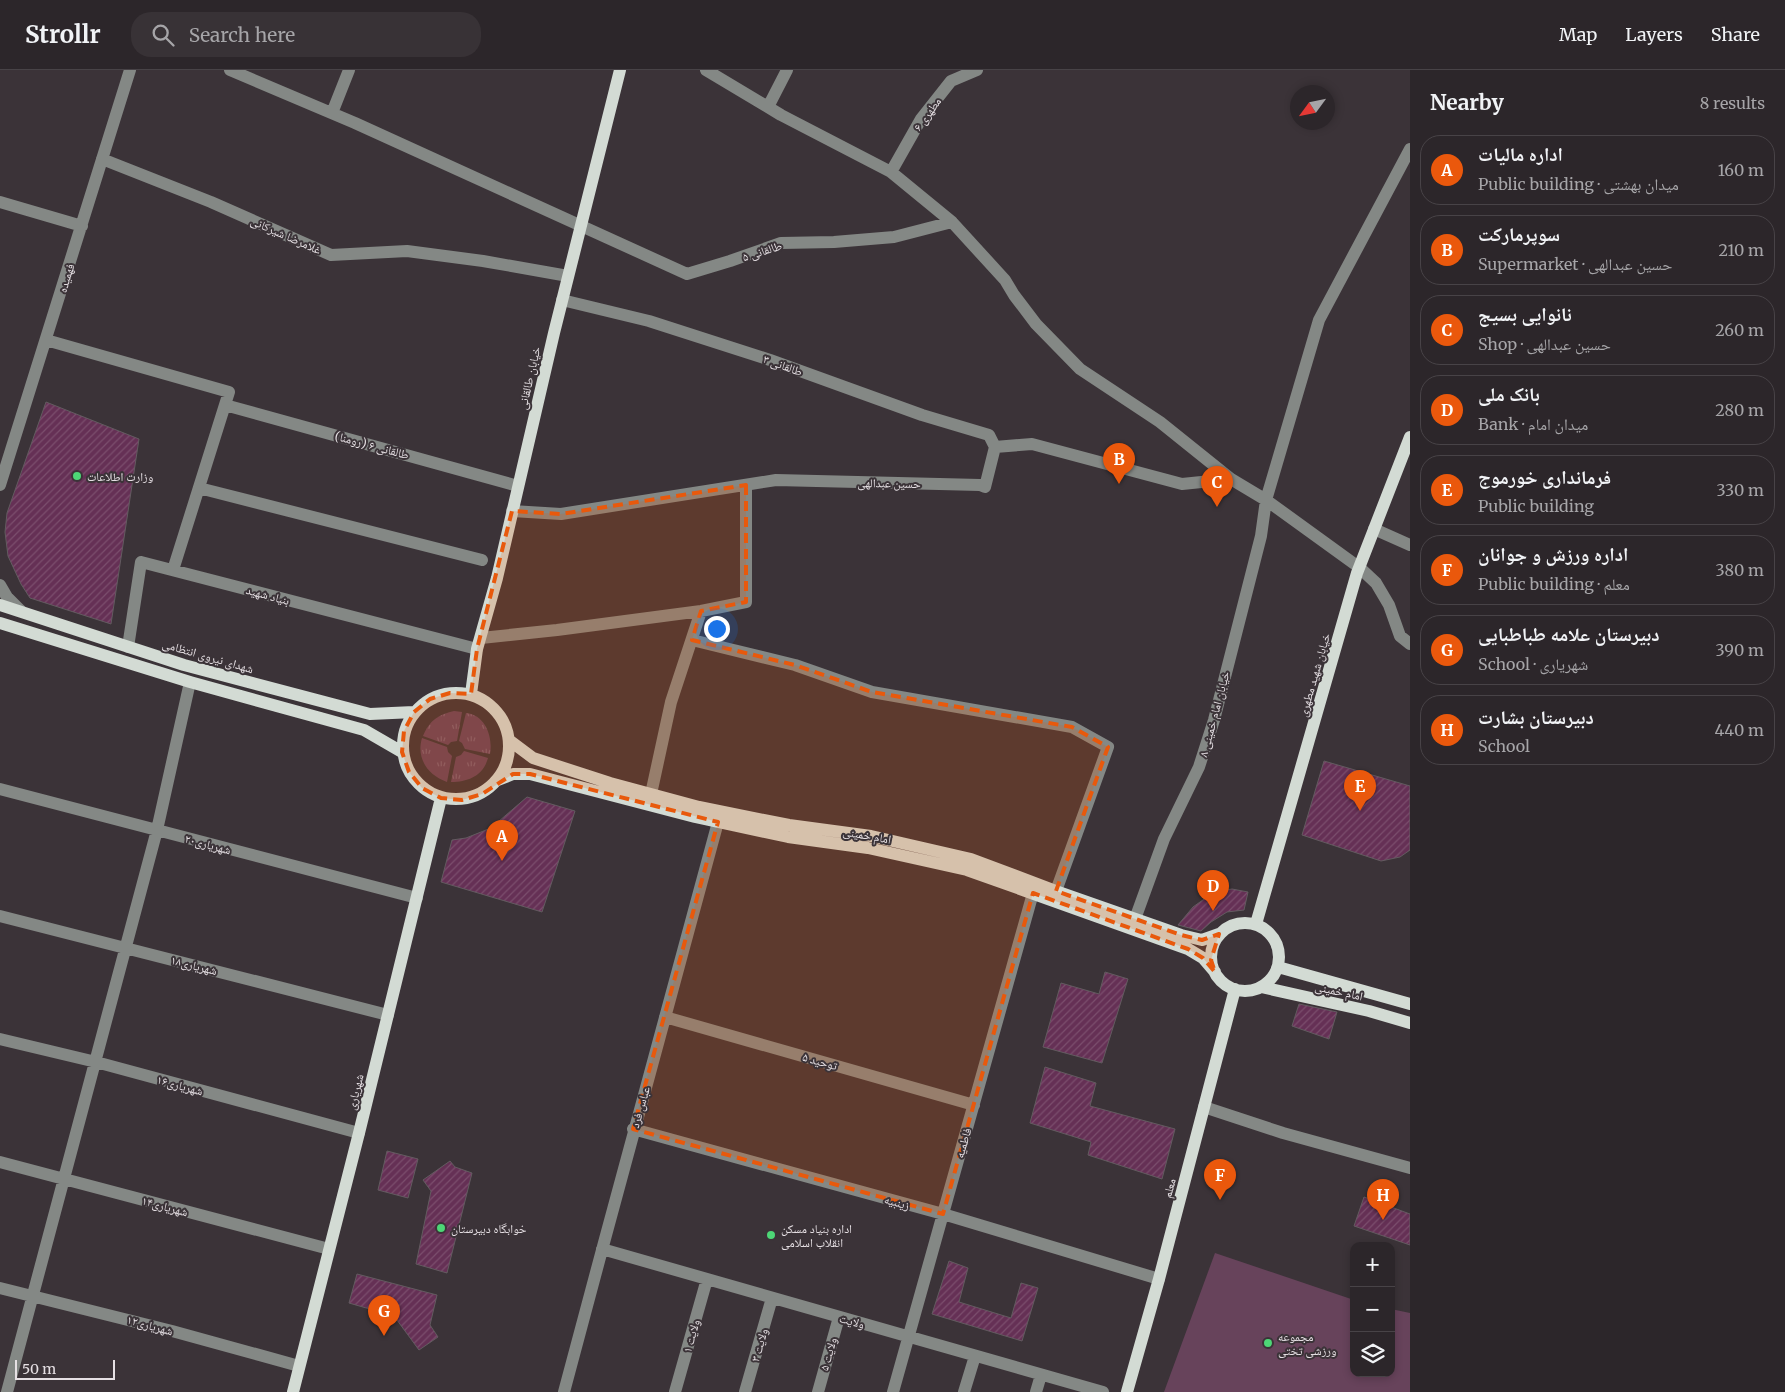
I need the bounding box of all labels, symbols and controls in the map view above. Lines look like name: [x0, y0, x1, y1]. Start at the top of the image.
search box: [131, 12, 481, 57]
text: Strollr: [25, 19, 101, 50]
icon: search: [149, 21, 177, 49]
text: Search here: [189, 23, 295, 47]
text: Map: [1559, 23, 1597, 46]
text: Layers: [1625, 23, 1683, 46]
text: Share: [1711, 23, 1760, 46]
north arrow: [1290, 85, 1335, 130]
text: Nearby: [1430, 89, 1504, 116]
text: 8 results: [1700, 93, 1765, 113]
street label: مطهری ۶: [910, 94, 944, 134]
text: اداره مالیات: [1478, 142, 1563, 166]
text: A: [1441, 160, 1453, 180]
text: 160 m: [1718, 160, 1764, 180]
text: Public building · میدان بهشتی: [1478, 174, 1679, 194]
street label: غلامرضا شیرکانی: [248, 213, 324, 257]
text: سوپرمارکت: [1478, 222, 1560, 246]
street label: طالقانی ۵: [740, 238, 784, 264]
text: B: [1441, 240, 1453, 260]
text: 210 m: [1719, 240, 1764, 260]
text: Supermarket · حسین عبدالهی: [1478, 254, 1672, 274]
street label: فهمیده: [55, 262, 78, 294]
text: نانوایی بسیج: [1478, 302, 1572, 326]
text: C: [1442, 320, 1452, 340]
text: 260 m: [1715, 320, 1764, 340]
text: Shop · حسین عبدالهی: [1478, 334, 1611, 354]
street label: خیابان طالقانی: [515, 345, 544, 411]
street label: طالقانی ۳: [761, 351, 805, 379]
text: بانک ملی: [1478, 382, 1540, 406]
text: D: [1441, 400, 1453, 420]
text: 280 m: [1715, 400, 1764, 420]
text: Bank · میدان امام: [1478, 414, 1588, 434]
street label: طالقانی ۶ (رومنا): [333, 428, 411, 462]
pin: B: [1103, 443, 1135, 484]
text: فرمانداری خورموج: [1478, 465, 1611, 489]
pin: C: [1201, 466, 1233, 507]
place label: وزارت اطلاعات: [87, 469, 153, 484]
marker: وزارت اطلاعات: [71, 470, 83, 482]
street label: حسین عبدالهی: [857, 475, 921, 491]
text: E: [1442, 480, 1452, 500]
text: 330 m: [1717, 480, 1764, 500]
text: Public building: [1478, 496, 1594, 516]
text: اداره ورزش و جوانان: [1478, 542, 1628, 566]
text: F: [1442, 560, 1452, 580]
text: 380 m: [1716, 560, 1764, 580]
text: Public building · معلم: [1478, 574, 1630, 594]
street label: بنیاد شهید: [244, 582, 291, 608]
your location: [704, 616, 730, 642]
text: دبیرستان علامه طباطبایی: [1478, 622, 1660, 646]
street label: خیابان شهید مطهری: [1295, 631, 1334, 719]
street label: شهدای نیروی انتظامی: [161, 636, 256, 676]
text: G: [1441, 640, 1453, 660]
text: 390 m: [1716, 640, 1764, 660]
text: School · شهریاری: [1478, 654, 1588, 674]
street label: خیابان امام خمینی ۸: [1195, 669, 1234, 759]
text: دبیرستان بشارت: [1478, 705, 1594, 729]
text: H: [1440, 720, 1454, 740]
text: 440 m: [1714, 720, 1764, 740]
text: School: [1478, 736, 1530, 756]
pin: E: [1344, 770, 1376, 811]
pin: A: [486, 820, 518, 861]
street label: امام خمینی: [842, 823, 892, 848]
street label: شهریاری۲۰: [183, 831, 233, 858]
pin: D: [1197, 870, 1229, 911]
street label: شهریاری۱۸: [169, 952, 219, 978]
street label: امام خمینی: [1313, 979, 1365, 1004]
street label: توحید ۵: [801, 1049, 840, 1073]
street label: شهریاری۱۶: [155, 1072, 205, 1099]
street label: شهریاری: [343, 1072, 367, 1112]
street label: عباس فرد: [627, 1085, 653, 1130]
street label: فاطمیه: [952, 1126, 975, 1160]
pin: F: [1204, 1159, 1236, 1200]
street label: معلم: [1159, 1177, 1180, 1200]
pin: H: [1367, 1179, 1399, 1220]
street label: زینبیه: [883, 1191, 912, 1213]
street label: شهریاری۱۴: [140, 1193, 190, 1220]
place label: خوابگاه دبیرستان: [451, 1221, 527, 1236]
place label: اداره بنیاد مسکن انقلاب اسلامی: [781, 1221, 852, 1250]
marker: خوابگاه دبیرستان: [435, 1222, 447, 1234]
marker: اداره بنیاد مسکن انقلاب اسلامی: [765, 1229, 777, 1241]
map controls: [1350, 1242, 1395, 1377]
button: +: [1350, 1242, 1395, 1287]
button: −: [1350, 1287, 1395, 1332]
pin: G: [368, 1295, 400, 1336]
street label: ولایت: [837, 1310, 866, 1332]
street label: شهریاری۱۲: [125, 1312, 175, 1339]
street label: ولایت ۱: [679, 1318, 703, 1354]
street label: ولایت ۳: [747, 1327, 771, 1363]
place label: مجموعه ورزشی تختی: [1278, 1329, 1337, 1358]
button: layers: [1350, 1332, 1395, 1377]
street label: ولایت ۵: [816, 1336, 840, 1372]
marker: مجموعه ورزشی تختی: [1262, 1337, 1274, 1349]
scale bar: [15, 1357, 115, 1380]
text: 50 m: [22, 1360, 56, 1378]

